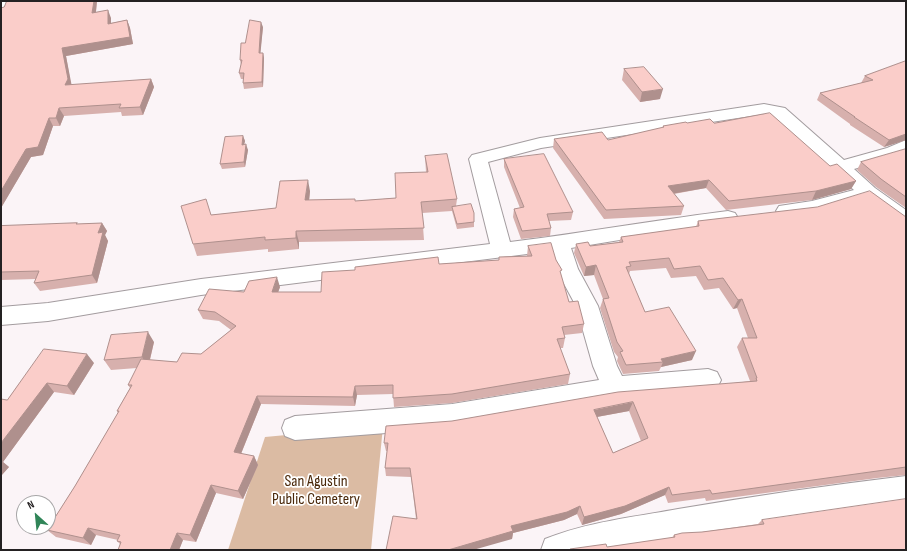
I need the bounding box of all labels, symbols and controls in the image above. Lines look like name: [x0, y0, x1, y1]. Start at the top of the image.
park label: San Agustin Public Cemetery: [272, 472, 360, 510]
north arrow: [16, 495, 56, 535]
text: N: [25, 498, 36, 512]

